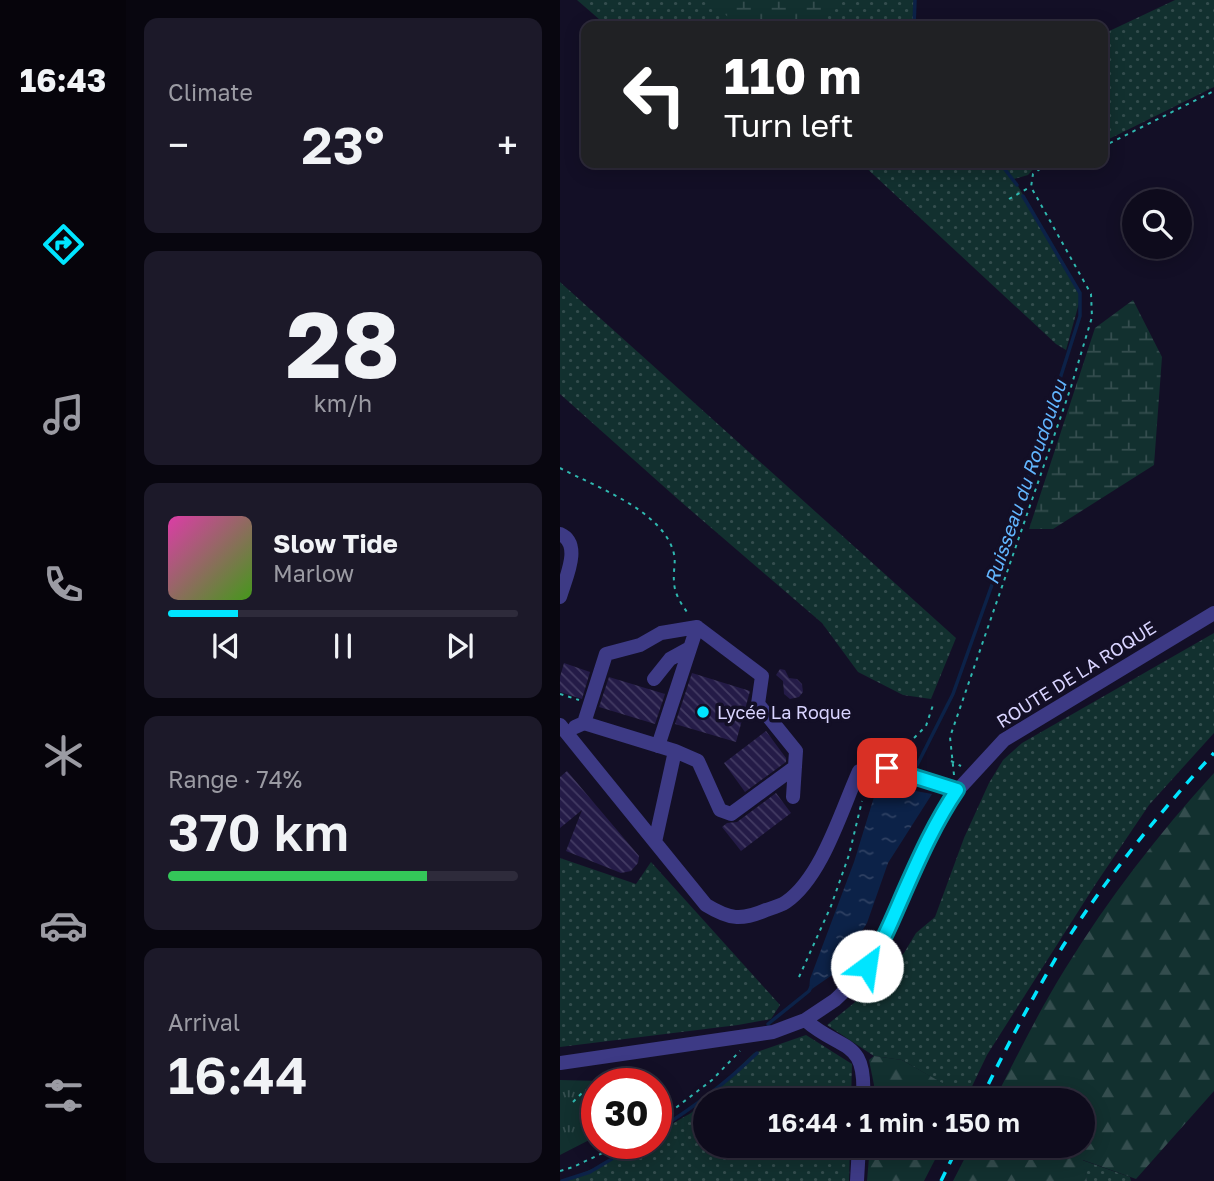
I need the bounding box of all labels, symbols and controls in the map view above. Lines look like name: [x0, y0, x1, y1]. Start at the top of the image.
text: 110 m: [724, 46, 861, 105]
icon: left: [609, 49, 700, 140]
text: 16:43: [20, 61, 106, 99]
text: Climate: [168, 78, 253, 106]
text: Turn left: [724, 106, 853, 144]
text: 23°: [302, 113, 384, 175]
text: −: [168, 122, 189, 167]
text: +: [497, 122, 518, 167]
map controls: [1122, 189, 1192, 259]
button: search: [1122, 189, 1192, 259]
icon: directions: [39, 220, 88, 269]
text: 28: [286, 289, 400, 398]
water label: Ruisseau du Roudoulou: [979, 376, 1071, 587]
text: km/h: [314, 389, 372, 417]
icon: music: [39, 390, 88, 439]
text: Slow Tide: [273, 528, 398, 559]
text: Marlow: [273, 559, 354, 587]
icon: phone: [39, 560, 88, 609]
street label: ROUTE DE LA ROQUE: [992, 616, 1160, 732]
icon: previous: [207, 627, 245, 665]
icon: pause: [324, 627, 362, 665]
icon: next: [441, 627, 479, 665]
place label: Lycée La Roque: [717, 701, 851, 723]
marker: Lycée La Roque: [695, 704, 711, 720]
icon: climate: [39, 731, 88, 780]
pin: [857, 738, 917, 798]
icon: arrive: [868, 749, 906, 787]
text: Range · 74%: [168, 765, 302, 793]
text: 370 km: [168, 800, 349, 862]
icon: car: [39, 901, 88, 950]
position arrow: [830, 929, 904, 1003]
text: Arrival: [168, 1008, 240, 1036]
text: 16:44: [168, 1043, 308, 1105]
speed limit sign: 30: [581, 1068, 672, 1159]
icon: filters: [39, 1071, 88, 1120]
text: 16:44 · 1 min · 150 m: [768, 1107, 1020, 1138]

